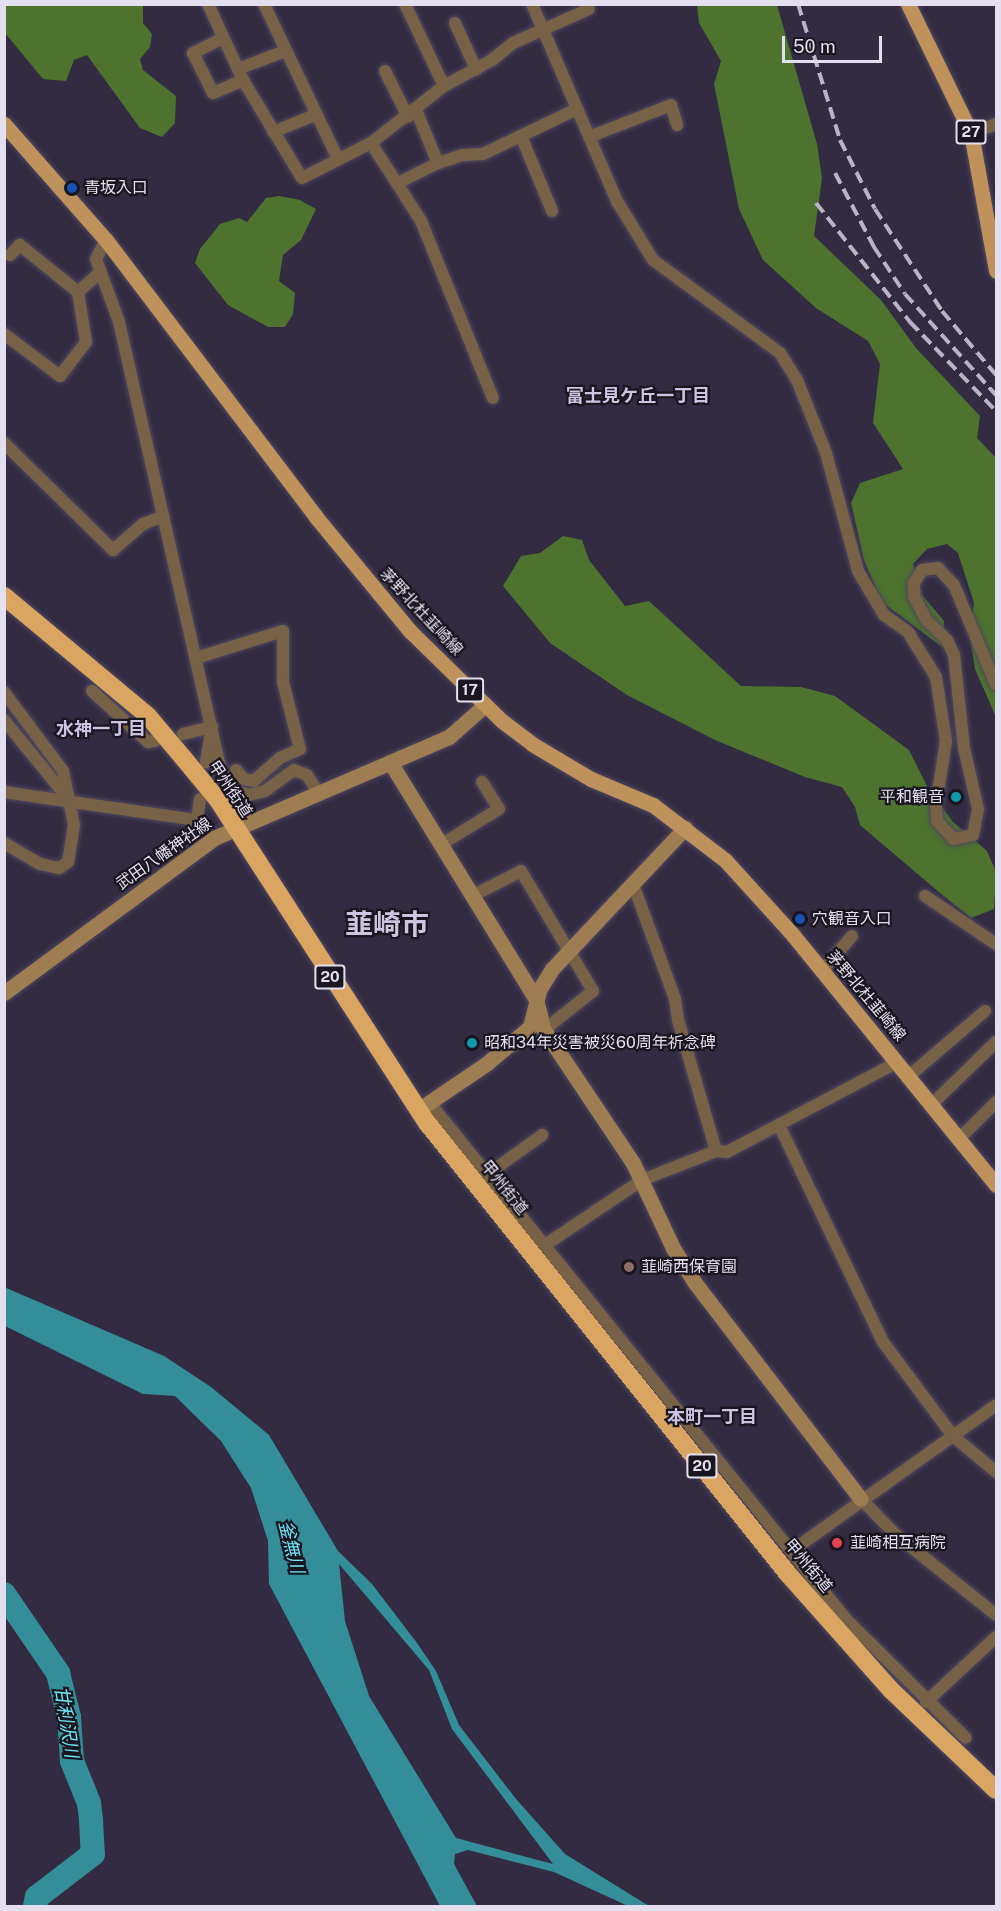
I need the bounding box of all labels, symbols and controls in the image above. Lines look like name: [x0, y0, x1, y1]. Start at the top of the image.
scale bar: [785, 24, 886, 62]
text: 50 m: [793, 36, 836, 57]
road number: 27: [954, 120, 988, 144]
place label: 青坂入口: [84, 178, 148, 198]
marker: 青坂入口: [65, 181, 79, 195]
district label: 富士見ケ丘一丁目: [566, 385, 710, 407]
street label: 茅野北杜韮崎線: [376, 564, 466, 660]
road number: 17: [455, 678, 485, 702]
district label: 水神一丁目: [56, 718, 146, 740]
street label: 甲州街道: [204, 757, 256, 821]
place label: 平和観音: [880, 787, 944, 807]
marker: 平和観音: [949, 790, 963, 804]
street label: 武田八幡神社線: [113, 814, 215, 894]
district label: 韮崎市: [345, 907, 429, 941]
place label: 穴観音入口: [812, 909, 892, 929]
marker: 穴観音入口: [793, 912, 807, 926]
street label: 茅野北杜韮崎線: [823, 947, 909, 1045]
road number: 20: [314, 965, 346, 989]
place label: 昭和34年災害被災60周年祈念碑: [484, 1033, 716, 1053]
marker: 昭和34年災害被災60周年祈念碑: [465, 1036, 479, 1050]
street label: 甲州街道: [476, 1157, 532, 1219]
place label: 韮崎西保育園: [641, 1257, 737, 1277]
marker: 韮崎西保育園: [622, 1260, 636, 1274]
district label: 本町一丁目: [667, 1406, 757, 1428]
road number: 20: [686, 1454, 718, 1478]
water label: 釜無川: [274, 1518, 308, 1576]
place label: 韮崎相互病院: [850, 1533, 946, 1553]
marker: 韮崎相互病院: [828, 1534, 846, 1552]
street label: 甲州街道: [780, 1535, 836, 1597]
water label: 甘利沢川: [50, 1685, 82, 1759]

